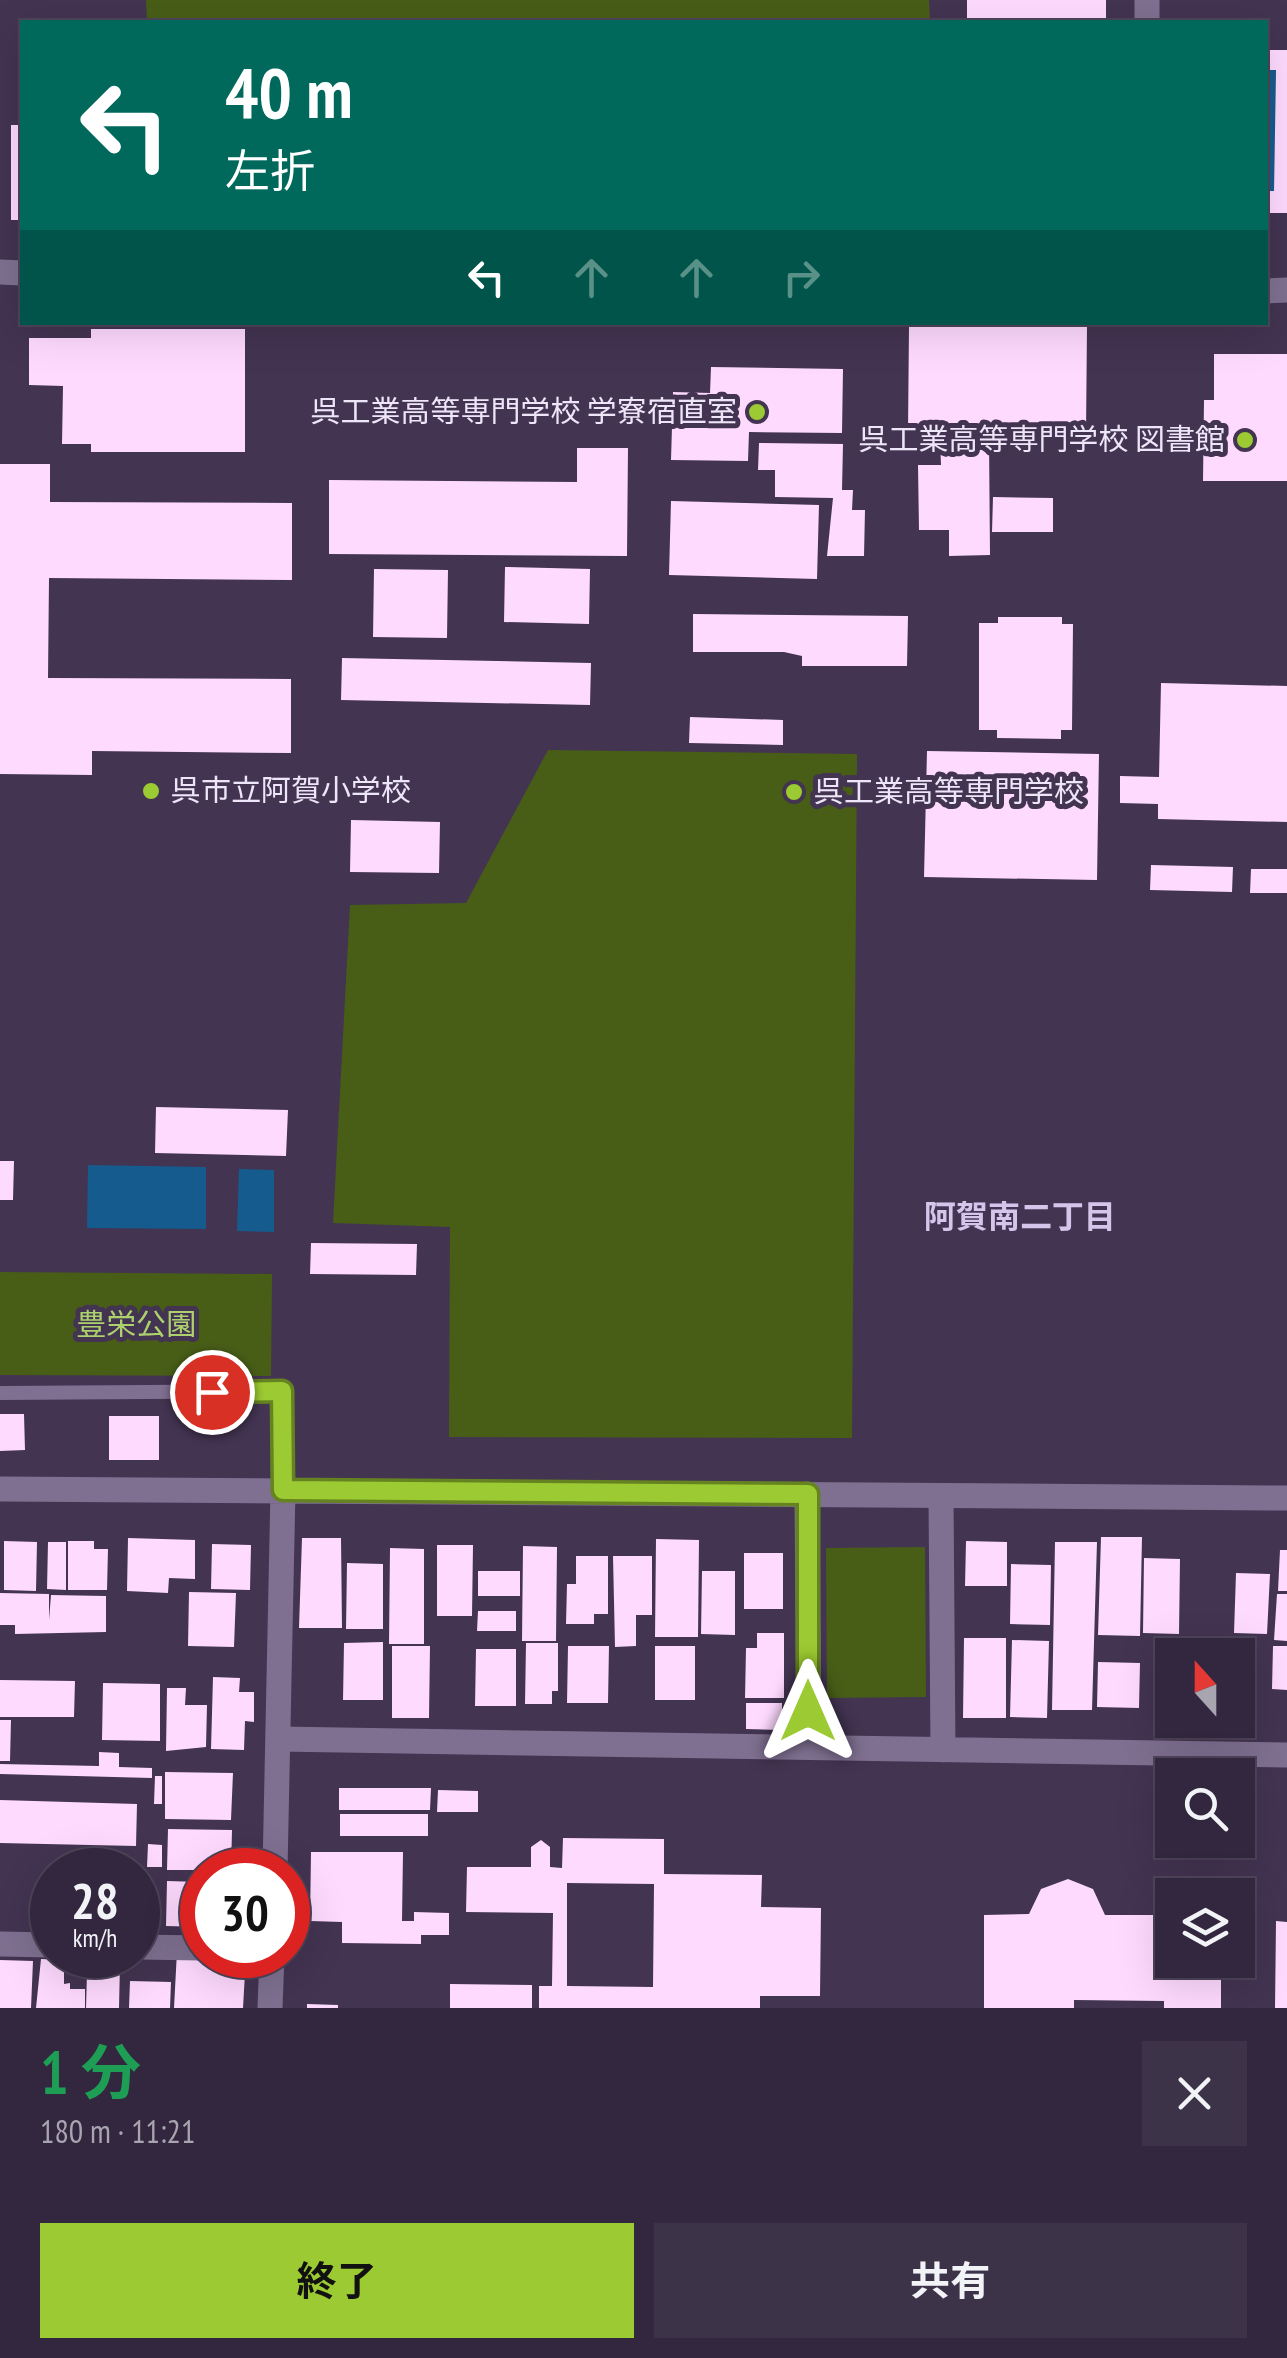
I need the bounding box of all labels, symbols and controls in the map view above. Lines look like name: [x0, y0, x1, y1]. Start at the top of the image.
text: 40 m: [225, 47, 353, 137]
icon: left: [60, 60, 190, 190]
text: 左折: [225, 141, 315, 199]
icon: left: [459, 250, 514, 305]
icon: ahead: [564, 250, 619, 305]
icon: ahead: [669, 250, 724, 305]
icon: right: [774, 250, 829, 305]
place label: 呉工業高等専門学校 学寮宿直室: [311, 391, 737, 430]
marker: 呉工業高等専門学校 学寮宿直室: [746, 401, 768, 423]
place label: 呉工業高等専門学校 図書館: [859, 419, 1225, 458]
marker: 呉工業高等専門学校 図書館: [1234, 429, 1256, 451]
place label: 呉市立阿賀小学校: [171, 770, 411, 809]
place label: 呉工業高等専門学校: [814, 771, 1084, 810]
marker: 呉市立阿賀小学校: [140, 780, 162, 802]
marker: 呉工業高等専門学校: [783, 781, 805, 803]
district label: 阿賀南二丁目: [924, 1195, 1116, 1237]
park label: 豊栄公園: [76, 1304, 196, 1343]
pin: [170, 1350, 255, 1435]
icon: arrive: [185, 1365, 240, 1420]
north arrow: [1155, 1638, 1255, 1738]
map controls: [1155, 1638, 1255, 1978]
position arrow: [756, 1659, 860, 1763]
button: search: [1155, 1758, 1255, 1858]
speed limit sign: 30: [180, 1848, 310, 1978]
text: 28: [71, 1868, 119, 1933]
button: layers: [1155, 1878, 1255, 1978]
text: km/h: [73, 1922, 117, 1954]
text: 1 分: [40, 2033, 141, 2111]
button: close: [1142, 2041, 1247, 2146]
text: 180 m · 11:21: [40, 2110, 195, 2152]
button: 終了: [40, 2223, 634, 2338]
button: 共有: [654, 2223, 1247, 2338]

